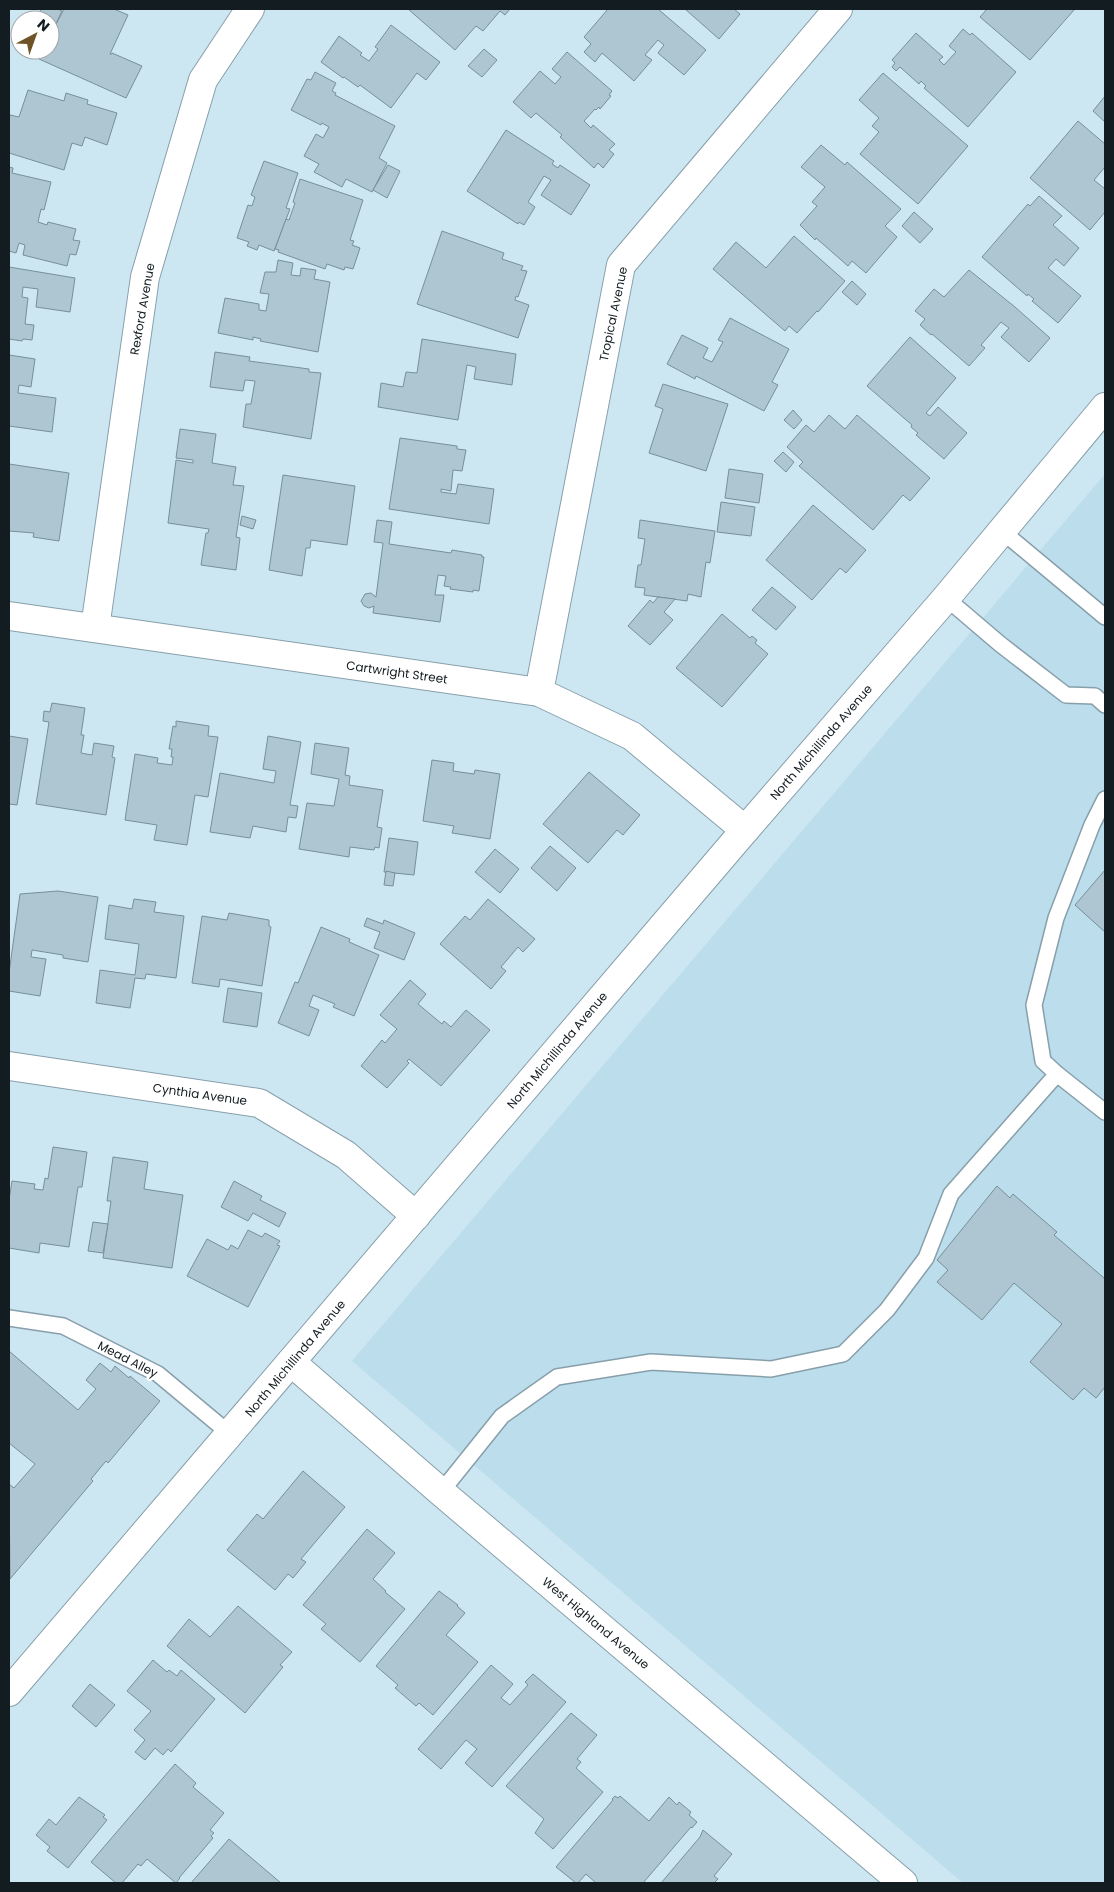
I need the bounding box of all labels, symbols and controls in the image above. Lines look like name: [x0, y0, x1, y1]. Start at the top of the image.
north arrow: [10, 10, 60, 60]
text: N: [33, 14, 54, 36]
street label: Rexford Avenue: [126, 262, 158, 356]
street label: Tropical Avenue: [595, 265, 631, 363]
street label: Cartwright Street: [345, 656, 449, 688]
street label: North Michillinda Avenue: [766, 681, 876, 803]
street label: North Michillinda Avenue: [503, 988, 611, 1112]
street label: Cynthia Avenue: [152, 1079, 248, 1109]
street label: North Michillinda Avenue: [241, 1296, 349, 1420]
street label: Mead Alley: [95, 1337, 161, 1382]
street label: West Highland Avenue: [539, 1573, 653, 1673]

